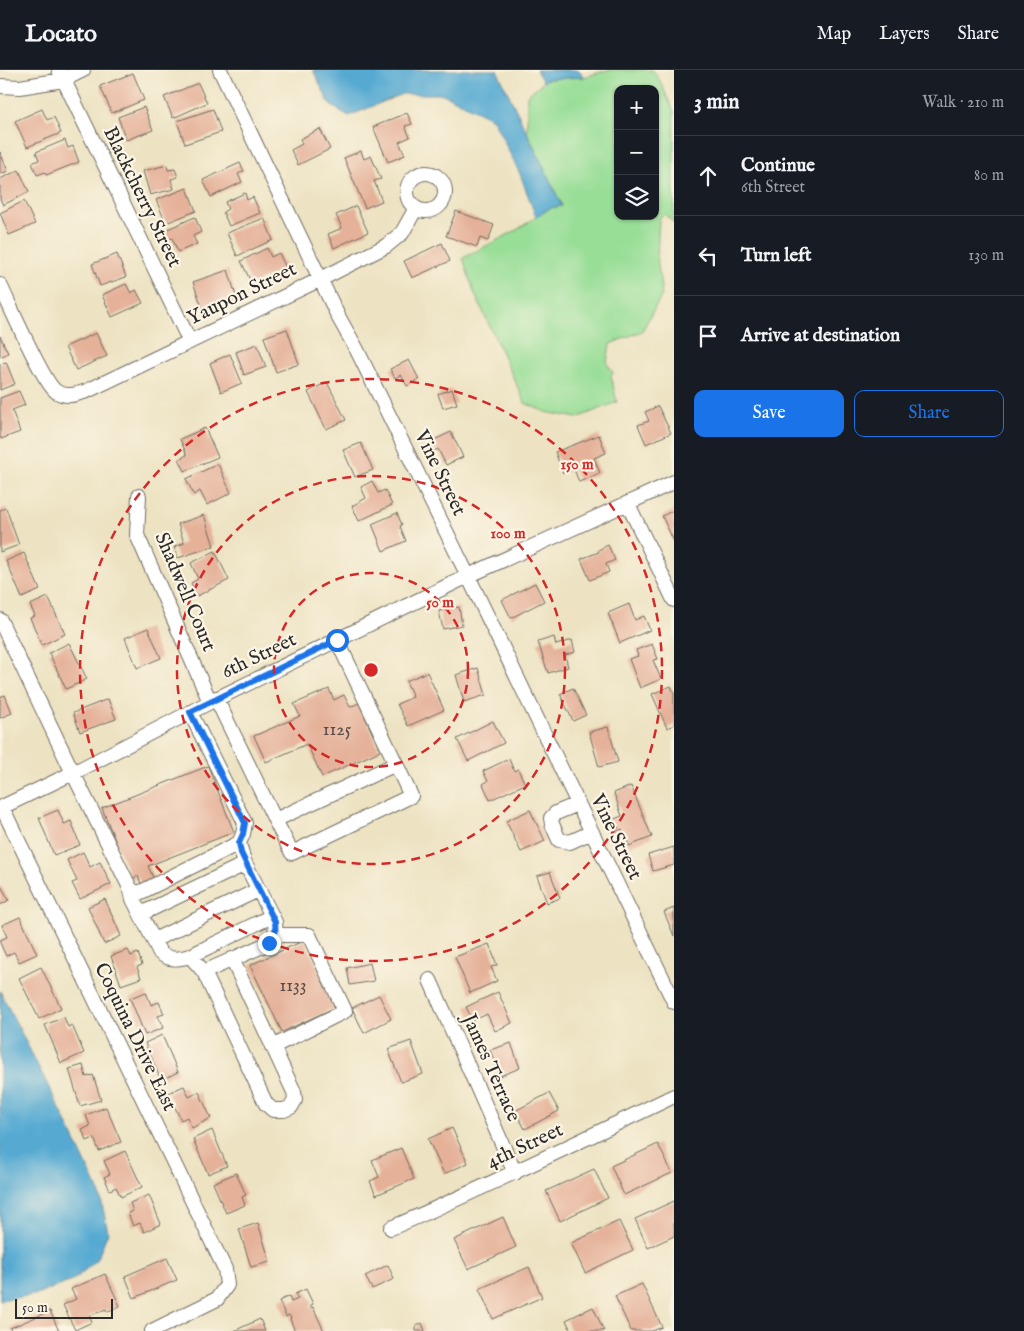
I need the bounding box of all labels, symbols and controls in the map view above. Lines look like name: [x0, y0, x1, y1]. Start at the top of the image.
text: Locato: [25, 19, 97, 50]
text: Map: [817, 23, 851, 46]
text: Layers: [879, 23, 930, 46]
text: Share: [958, 23, 999, 46]
map controls: [614, 85, 659, 220]
button: +: [614, 85, 659, 130]
text: 3 min: [694, 89, 739, 116]
text: Walk · 210 m: [922, 93, 1004, 113]
street label: Blackcherry Street: [97, 123, 187, 272]
button: −: [614, 130, 659, 175]
text: Continue: [741, 154, 815, 178]
icon: ahead: [694, 162, 722, 190]
text: 80 m: [974, 166, 1004, 186]
button: layers: [614, 175, 659, 220]
text: 6th Street: [741, 178, 805, 198]
icon: left: [694, 242, 722, 270]
text: Turn left: [741, 244, 812, 268]
text: 130 m: [968, 246, 1004, 266]
street label: Yaupon Street: [183, 257, 301, 331]
icon: arrive: [694, 322, 722, 350]
text: Arrive at destination: [741, 324, 900, 348]
button: Save: [694, 390, 844, 437]
button: Share: [854, 390, 1004, 437]
street label: Vine Street: [408, 425, 472, 520]
text: 150 m: [560, 455, 594, 474]
text: 100 m: [490, 524, 526, 543]
street label: Shadwell Court: [149, 529, 221, 656]
text: 50 m: [426, 593, 454, 612]
street label: 6th Street: [218, 627, 301, 685]
route start: [326, 629, 349, 652]
centre of rings: [362, 661, 380, 679]
house number: 1125: [323, 719, 352, 742]
street label: Vine Street: [584, 789, 648, 884]
route end: [258, 932, 281, 955]
street label: Coquina Drive East: [88, 959, 182, 1115]
house number: 1133: [280, 975, 306, 998]
street label: James Terrace: [455, 1008, 526, 1126]
street label: 4th Street: [483, 1117, 567, 1175]
scale bar: [15, 1296, 112, 1319]
text: 50 m: [22, 1299, 48, 1317]

